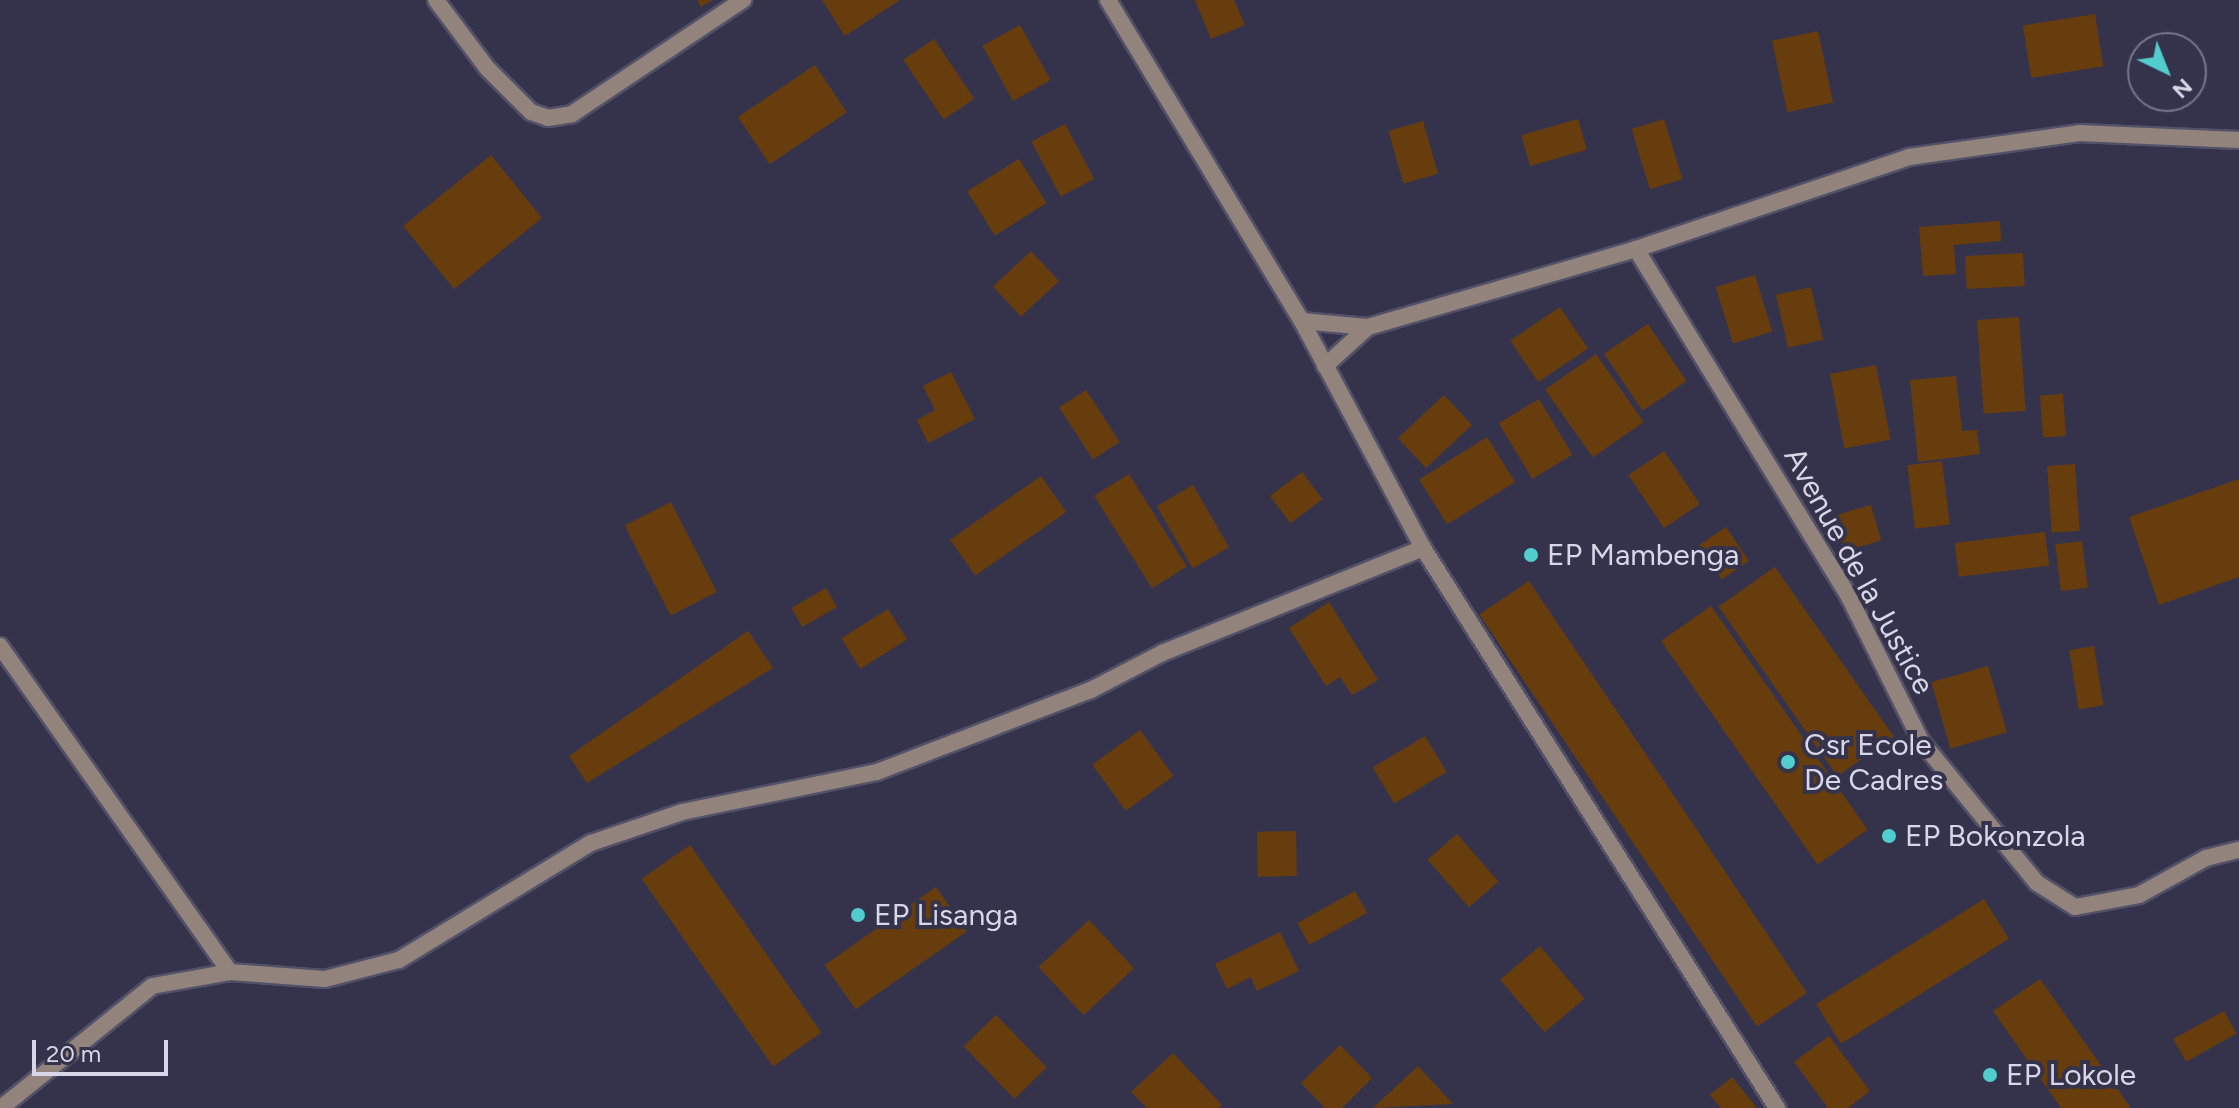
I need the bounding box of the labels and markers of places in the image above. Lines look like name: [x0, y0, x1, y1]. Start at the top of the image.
place label: EP Mambenga: [1547, 537, 1739, 573]
marker: EP Mambenga: [1522, 546, 1540, 564]
place label: Csr Ecole De Cadres: [1804, 727, 1943, 798]
marker: Csr Ecole De Cadres: [1779, 753, 1797, 771]
place label: EP Bokonzola: [1905, 818, 2086, 854]
marker: EP Bokonzola: [1880, 827, 1898, 845]
place label: EP Lisanga: [874, 897, 1018, 933]
marker: EP Lisanga: [849, 906, 867, 924]
place label: EP Lokole: [2006, 1057, 2136, 1093]
marker: EP Lokole: [1981, 1066, 1999, 1084]

